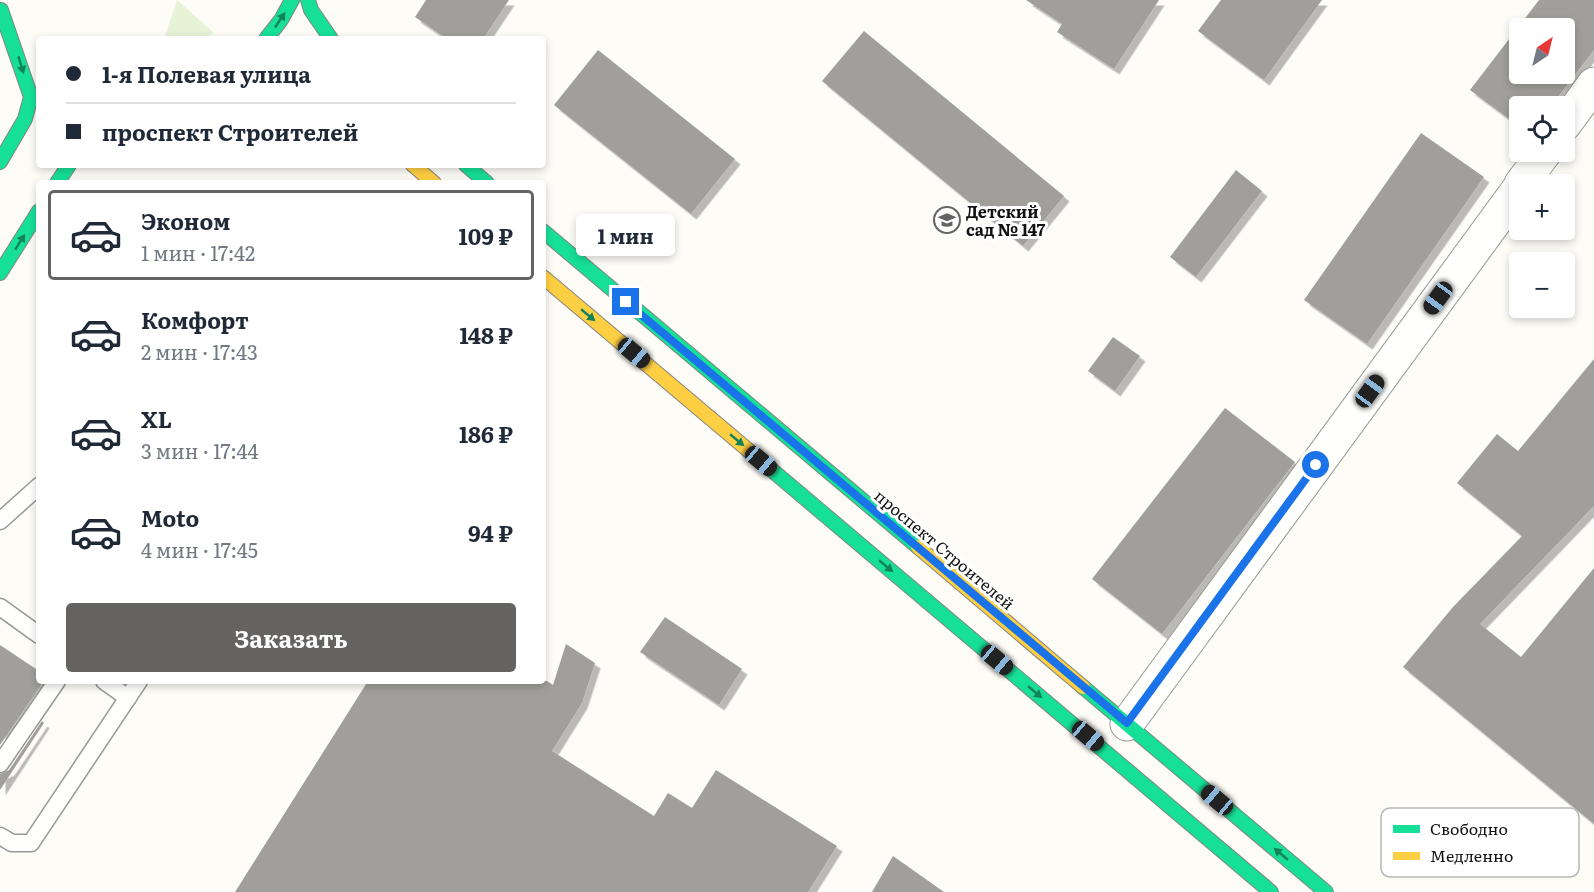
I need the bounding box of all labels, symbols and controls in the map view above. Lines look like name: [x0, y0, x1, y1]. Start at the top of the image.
one-way arrow: [274, 12, 285, 28]
north arrow: [1509, 18, 1575, 84]
map controls: [1509, 18, 1575, 318]
one-way arrow: [17, 56, 26, 74]
text: 1-я Полевая улица: [102, 57, 311, 90]
button: locate: [1509, 96, 1575, 162]
text: проспект Строителей: [102, 115, 358, 148]
button: +: [1509, 174, 1575, 240]
place label: Детский сад № 147: [966, 199, 1046, 241]
text: Эконом: [141, 204, 230, 237]
school or university icon: Детский сад № 147: [932, 205, 962, 235]
icon: car: [69, 208, 123, 262]
callout: 1 мин: [576, 215, 676, 257]
text: 109 ₽: [459, 219, 513, 252]
text: 1 мин: [597, 220, 654, 250]
one-way arrow: [14, 234, 25, 250]
text: 1 мин · 17:42: [141, 237, 255, 267]
button: −: [1509, 252, 1575, 318]
car: [1420, 278, 1456, 318]
route end: [612, 288, 639, 315]
text: Комфорт: [141, 303, 249, 336]
icon: car: [69, 307, 123, 361]
one-way arrow: [580, 308, 596, 321]
text: 148 ₽: [459, 318, 513, 351]
car: [614, 335, 654, 371]
text: 2 мин · 17:43: [141, 336, 258, 366]
car: [1352, 371, 1388, 411]
text: XL: [141, 402, 172, 435]
icon: car: [69, 406, 123, 460]
text: 186 ₽: [459, 417, 513, 450]
one-way arrow: [729, 434, 745, 447]
text: 3 мин · 17:44: [141, 435, 259, 465]
car: [741, 443, 781, 479]
route start: [1302, 451, 1329, 478]
street label: проспект Строителей: [870, 483, 1020, 615]
text: Moto: [141, 501, 199, 534]
icon: car: [69, 505, 123, 559]
text: 94 ₽: [468, 516, 513, 549]
text: 4 мин · 17:45: [141, 534, 258, 564]
one-way arrow: [878, 559, 893, 572]
button: Заказать: [66, 603, 516, 672]
car: [977, 642, 1017, 678]
one-way arrow: [1027, 685, 1042, 698]
car: [1068, 718, 1108, 754]
car: [1197, 782, 1237, 818]
legend: [1381, 808, 1579, 877]
text: Свободно: [1430, 816, 1508, 840]
text: Медленно: [1430, 843, 1513, 867]
one-way arrow: [1274, 848, 1289, 861]

